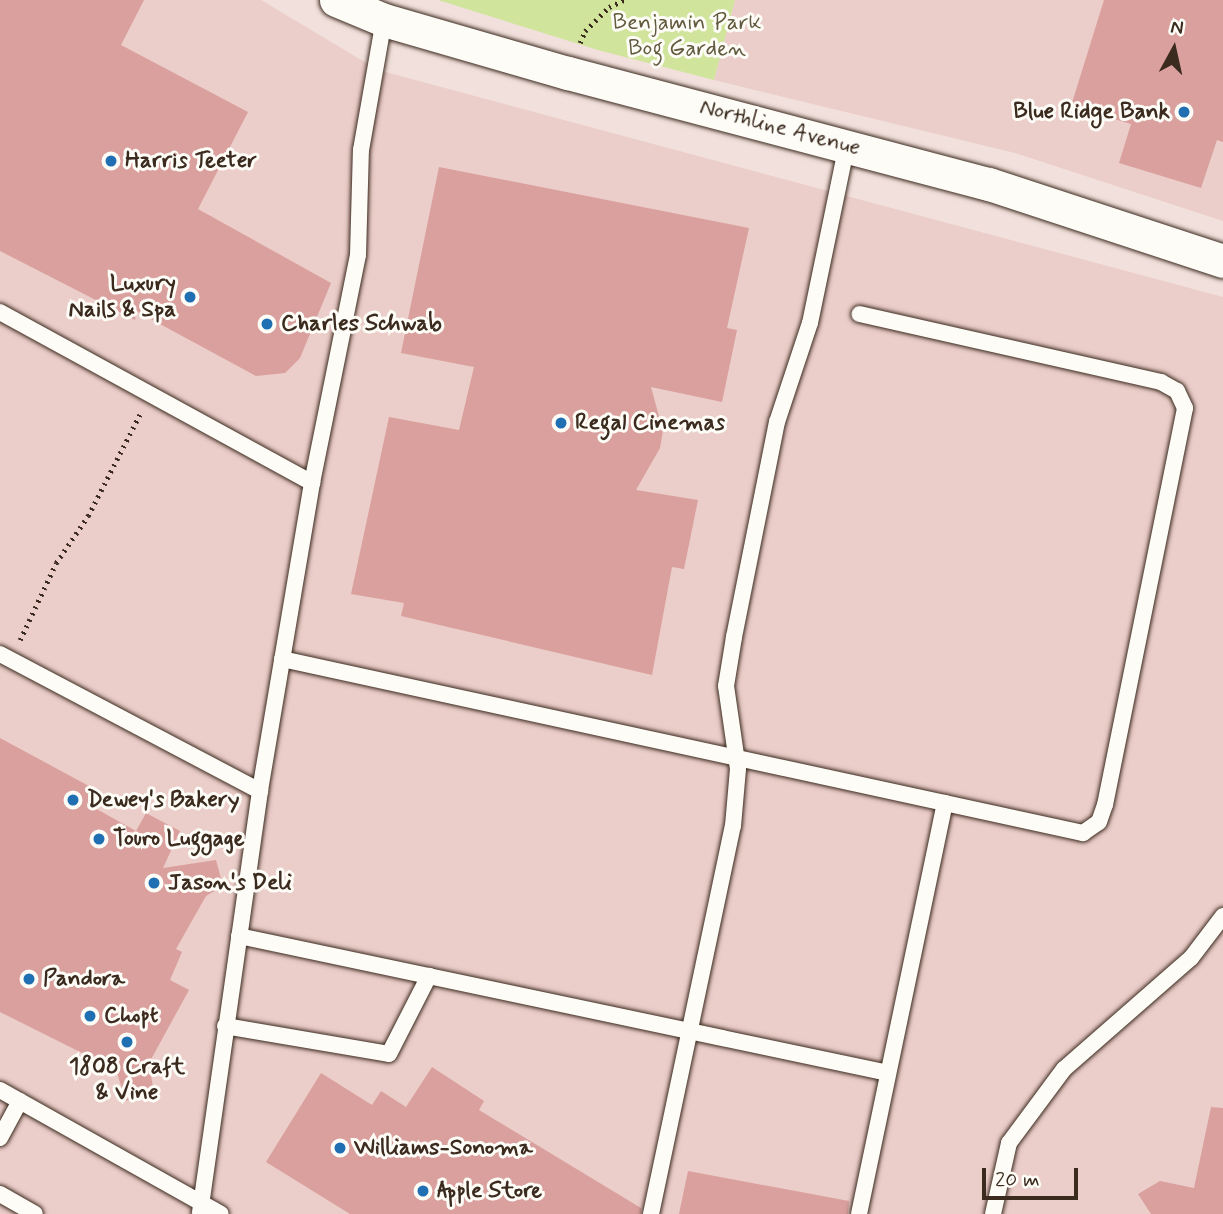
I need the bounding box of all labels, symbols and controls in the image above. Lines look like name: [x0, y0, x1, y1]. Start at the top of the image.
park label: Benjamin Park Bog Garden: [614, 9, 760, 63]
north arrow: [1139, 14, 1209, 84]
text: N: [1169, 14, 1185, 41]
street label: Northline Avenue: [695, 93, 865, 163]
place label: Blue Ridge Bank: [1014, 98, 1170, 126]
marker: Blue Ridge Bank: [1176, 104, 1192, 120]
place label: Harris Teeter: [125, 147, 254, 175]
marker: Harris Teeter: [103, 153, 119, 169]
place label: Luxury Nails & Spa: [69, 270, 176, 324]
marker: Luxury Nails & Spa: [182, 289, 198, 305]
place label: Charles Schwab: [281, 310, 442, 338]
marker: Charles Schwab: [259, 316, 275, 332]
place label: Regal Cinemas: [575, 409, 726, 437]
marker: Regal Cinemas: [553, 415, 569, 431]
place label: Dewey's Bakery: [87, 786, 242, 814]
marker: Dewey's Bakery: [65, 792, 81, 808]
place label: Touro Luggage: [113, 825, 245, 853]
marker: Touro Luggage: [91, 831, 107, 847]
place label: Jason's Deli: [168, 869, 292, 897]
marker: Jason's Deli: [146, 875, 162, 891]
place label: Pandora: [43, 965, 125, 993]
marker: Pandora: [21, 971, 37, 987]
place label: Chopt: [104, 1002, 158, 1030]
marker: Chopt: [82, 1008, 98, 1024]
marker: 1808 Craft & Vine: [119, 1034, 135, 1050]
place label: 1808 Craft & Vine: [69, 1053, 185, 1107]
place label: Williams-Sonoma: [354, 1134, 533, 1162]
marker: Williams-Sonoma: [332, 1140, 348, 1156]
scale bar: [985, 1154, 1081, 1198]
text: 20 m: [995, 1166, 1040, 1194]
place label: Apple Store: [437, 1177, 540, 1205]
marker: Apple Store: [415, 1183, 431, 1199]

